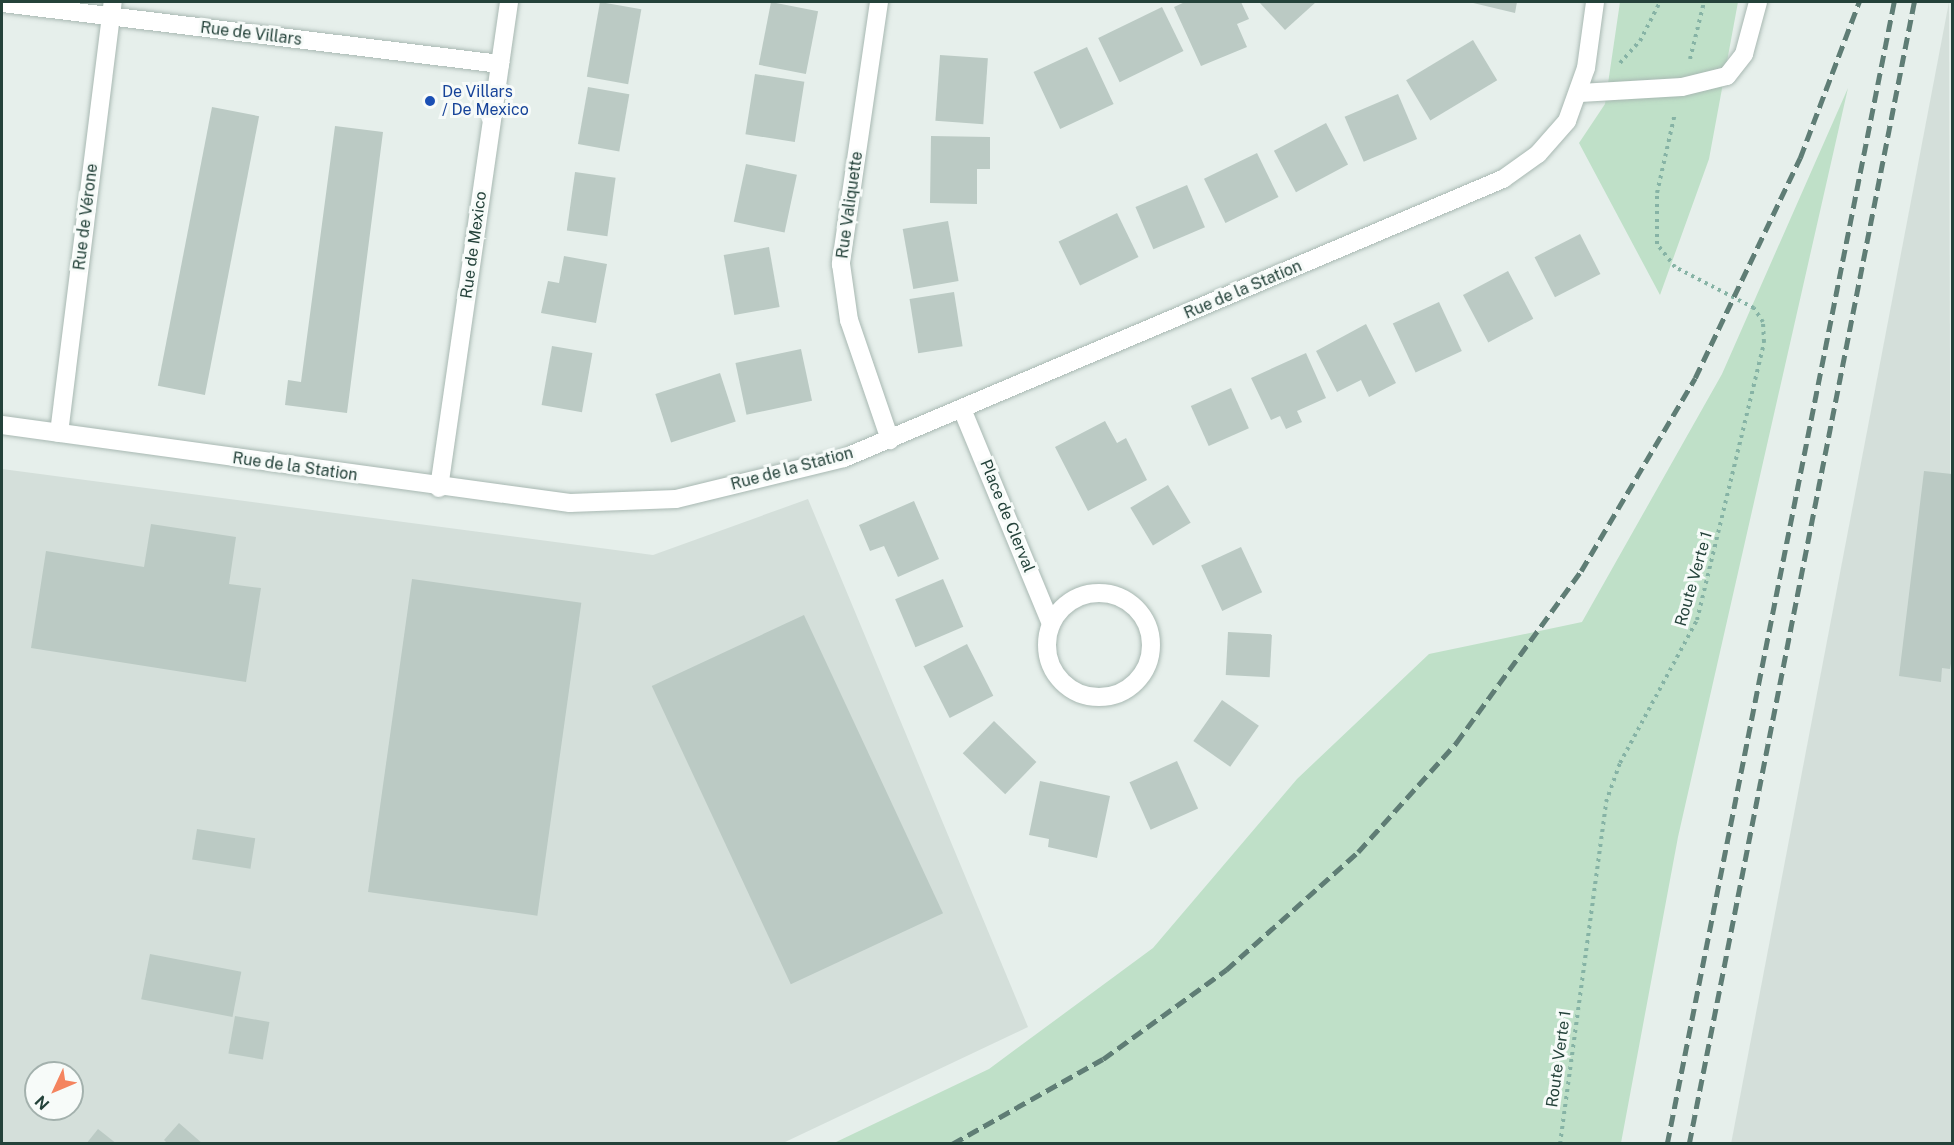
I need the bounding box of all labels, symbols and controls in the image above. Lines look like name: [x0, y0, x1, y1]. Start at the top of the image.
street label: Rue de Villars: [199, 18, 303, 50]
place label: De Villars / De Mexico: [442, 82, 529, 120]
marker: De Villars / De Mexico: [423, 94, 437, 108]
street label: Rue Valiquette: [833, 150, 867, 260]
street label: Rue de Vérone: [70, 162, 102, 272]
street label: Rue de Mexico: [457, 190, 491, 300]
street label: Rue de la Station: [1181, 256, 1305, 324]
street label: Rue de la Station: [728, 443, 856, 495]
street label: Rue de la Station: [231, 449, 359, 485]
street label: Place de Clerval: [976, 457, 1038, 575]
street label: Route Verte 1: [1671, 529, 1717, 629]
street label: Route Verte 1: [1543, 1009, 1575, 1109]
north arrow: [24, 1061, 84, 1121]
text: N: [31, 1091, 53, 1114]

